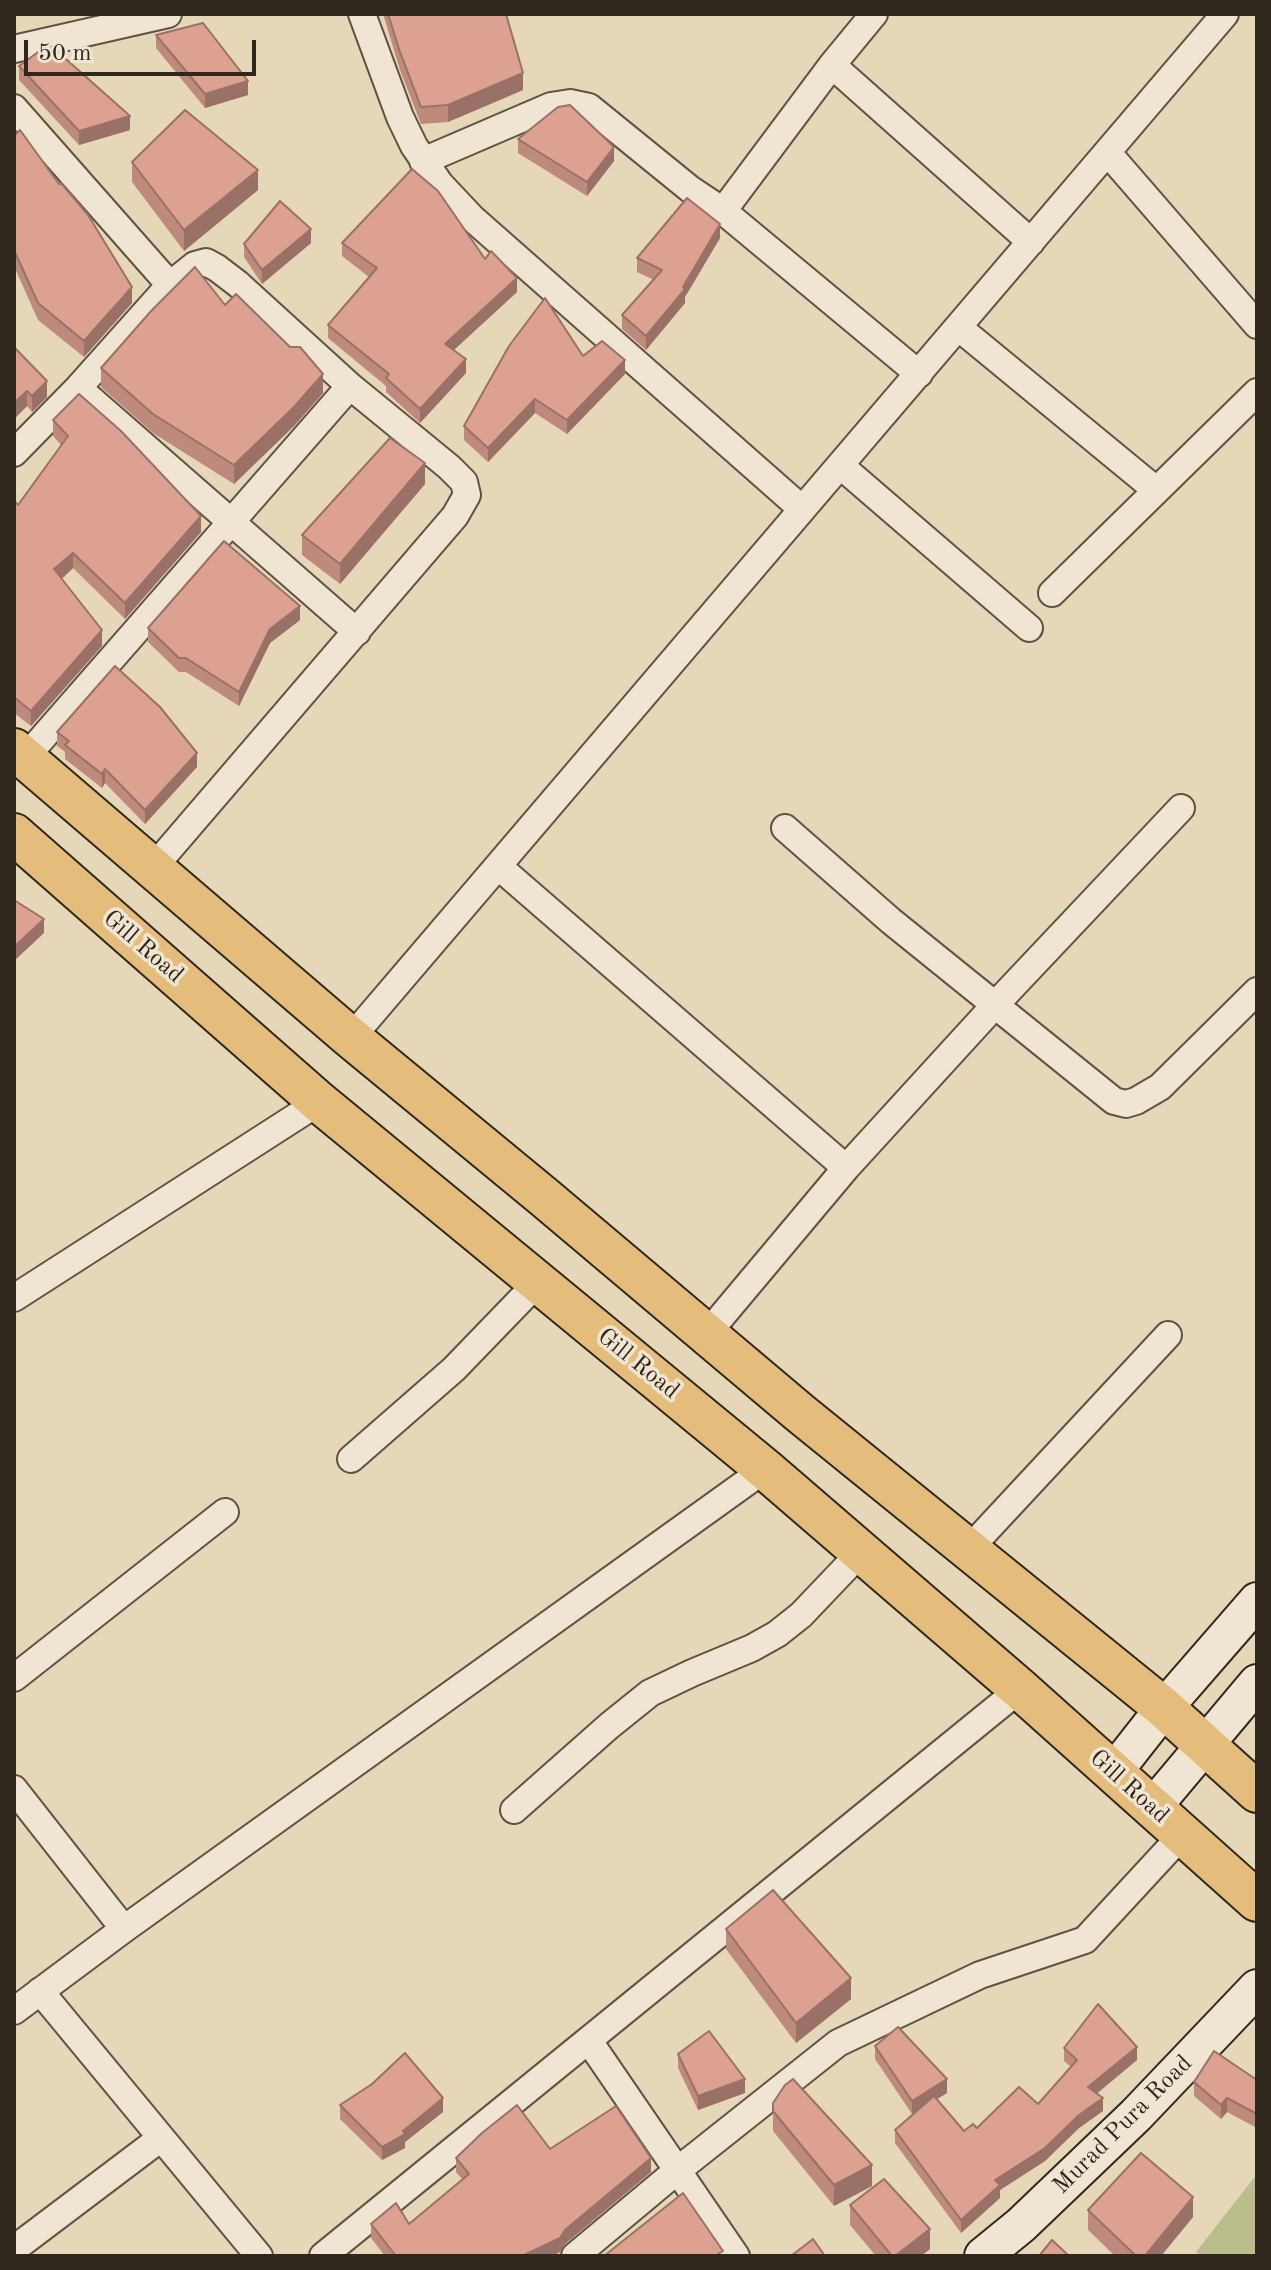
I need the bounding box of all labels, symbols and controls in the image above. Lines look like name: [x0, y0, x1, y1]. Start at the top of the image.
scale bar: [28, 24, 260, 74]
text: 50 m: [38, 42, 92, 66]
street label: Gill Road: [97, 904, 189, 990]
street label: Gill Road: [591, 1322, 685, 1406]
street label: Gill Road: [1083, 1744, 1175, 1830]
street label: Murad Pura Road: [1047, 2049, 1199, 2201]

